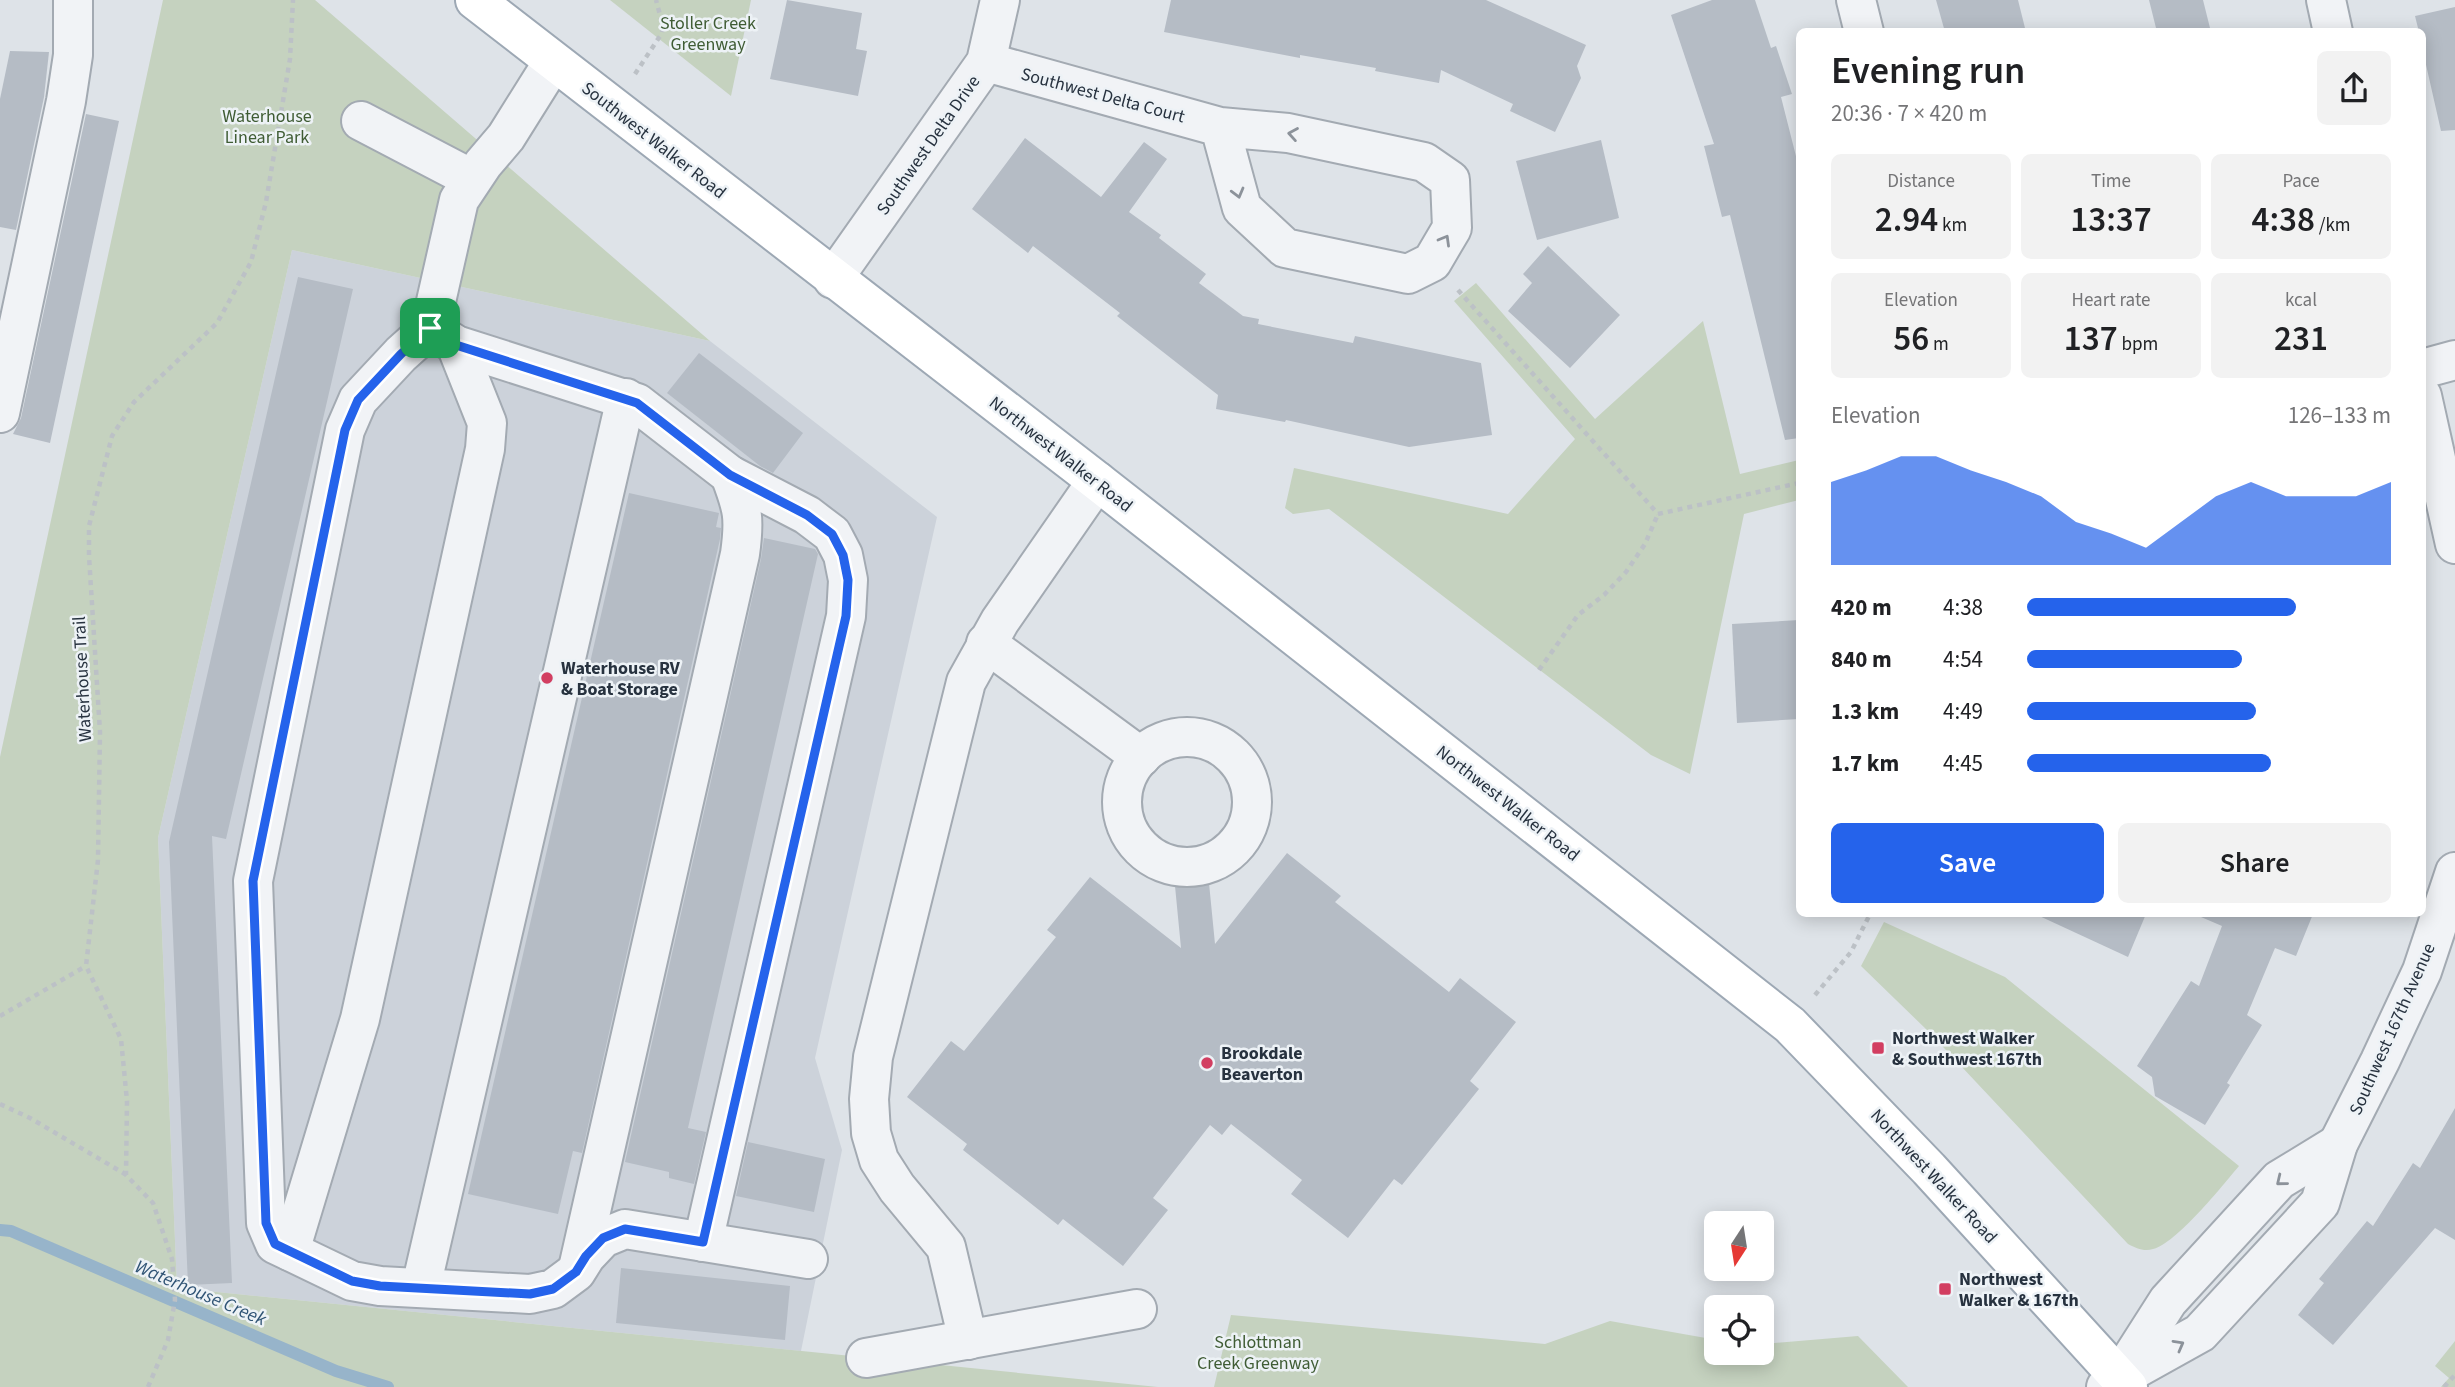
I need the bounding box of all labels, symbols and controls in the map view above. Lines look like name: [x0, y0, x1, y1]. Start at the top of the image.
park label: Stoller Creek Greenway: [660, 11, 756, 57]
text: Evening run: [1831, 44, 2025, 98]
button: share: [2317, 51, 2391, 125]
street label: Southwest Delta Court: [1018, 62, 1188, 129]
street label: Southwest Delta Drive: [871, 70, 986, 220]
street label: Southwest Walker Road: [576, 76, 731, 205]
text: 20:36 · 7 × 420 m: [1831, 97, 1987, 130]
park label: Waterhouse Linear Park: [222, 104, 312, 150]
one-way arrow: [1287, 128, 1299, 143]
text: Distance: [1887, 168, 1955, 195]
text: Time: [2091, 168, 2131, 195]
text: Pace: [2282, 168, 2320, 195]
one-way arrow: [1230, 187, 1244, 199]
text: 2.94: [1875, 195, 1938, 245]
text: 13:37: [2070, 195, 2152, 245]
text: 4:38: [2251, 195, 2315, 245]
text: km: [1938, 212, 1967, 239]
text: /km: [2315, 212, 2351, 239]
one-way arrow: [1437, 235, 1450, 247]
text: Elevation: [1884, 287, 1958, 314]
text: Heart rate: [2072, 287, 2151, 314]
text: kcal: [2285, 287, 2317, 314]
pin: [400, 298, 460, 358]
icon: arrive: [411, 309, 449, 347]
text: 56: [1893, 314, 1929, 364]
text: 137: [2064, 314, 2118, 364]
text: 231: [2274, 314, 2328, 364]
text: m: [1929, 331, 1949, 358]
text: bpm: [2118, 331, 2158, 358]
street label: Northwest Walker Road: [984, 390, 1138, 518]
text: Elevation: [1831, 399, 1921, 432]
text: 126–133 m: [2288, 399, 2391, 432]
text: 420 m: [1831, 591, 1892, 624]
text: 4:38: [1943, 591, 1983, 624]
street label: Waterhouse Trail: [67, 615, 98, 742]
text: 840 m: [1831, 643, 1892, 676]
text: 4:54: [1943, 643, 1983, 676]
place label: Waterhouse RV & Boat Storage: [561, 656, 681, 702]
marker: Waterhouse RV & Boat Storage: [539, 670, 555, 686]
text: 1.3 km: [1831, 695, 1899, 728]
text: 4:49: [1943, 695, 1983, 728]
street label: Northwest Walker Road: [1431, 739, 1585, 867]
text: 1.7 km: [1831, 747, 1899, 780]
text: 4:45: [1943, 747, 1983, 780]
button: Save: [1831, 823, 2104, 903]
button: Share: [2118, 823, 2391, 903]
street label: Southwest 167th Avenue: [2343, 939, 2442, 1119]
place label: Northwest Walker & Southwest 167th: [1892, 1026, 2042, 1072]
marker: Northwest Walker & Southwest 167th: [1870, 1040, 1886, 1056]
place label: Brookdale Beaverton: [1221, 1041, 1303, 1087]
marker: Brookdale Beaverton: [1199, 1055, 1215, 1071]
street label: Northwest Walker Road: [1865, 1104, 2003, 1249]
one-way arrow: [2276, 1173, 2288, 1186]
north arrow: [1704, 1211, 1774, 1281]
map controls: [1704, 1211, 1774, 1365]
water label: Waterhouse Creek: [131, 1254, 271, 1334]
place label: Northwest Walker & 167th: [1959, 1267, 2079, 1313]
marker: Northwest Walker & 167th: [1937, 1281, 1953, 1297]
button: locate: [1704, 1295, 1774, 1365]
park label: Schlottman Creek Greenway: [1197, 1330, 1320, 1376]
one-way arrow: [2172, 1340, 2184, 1353]

